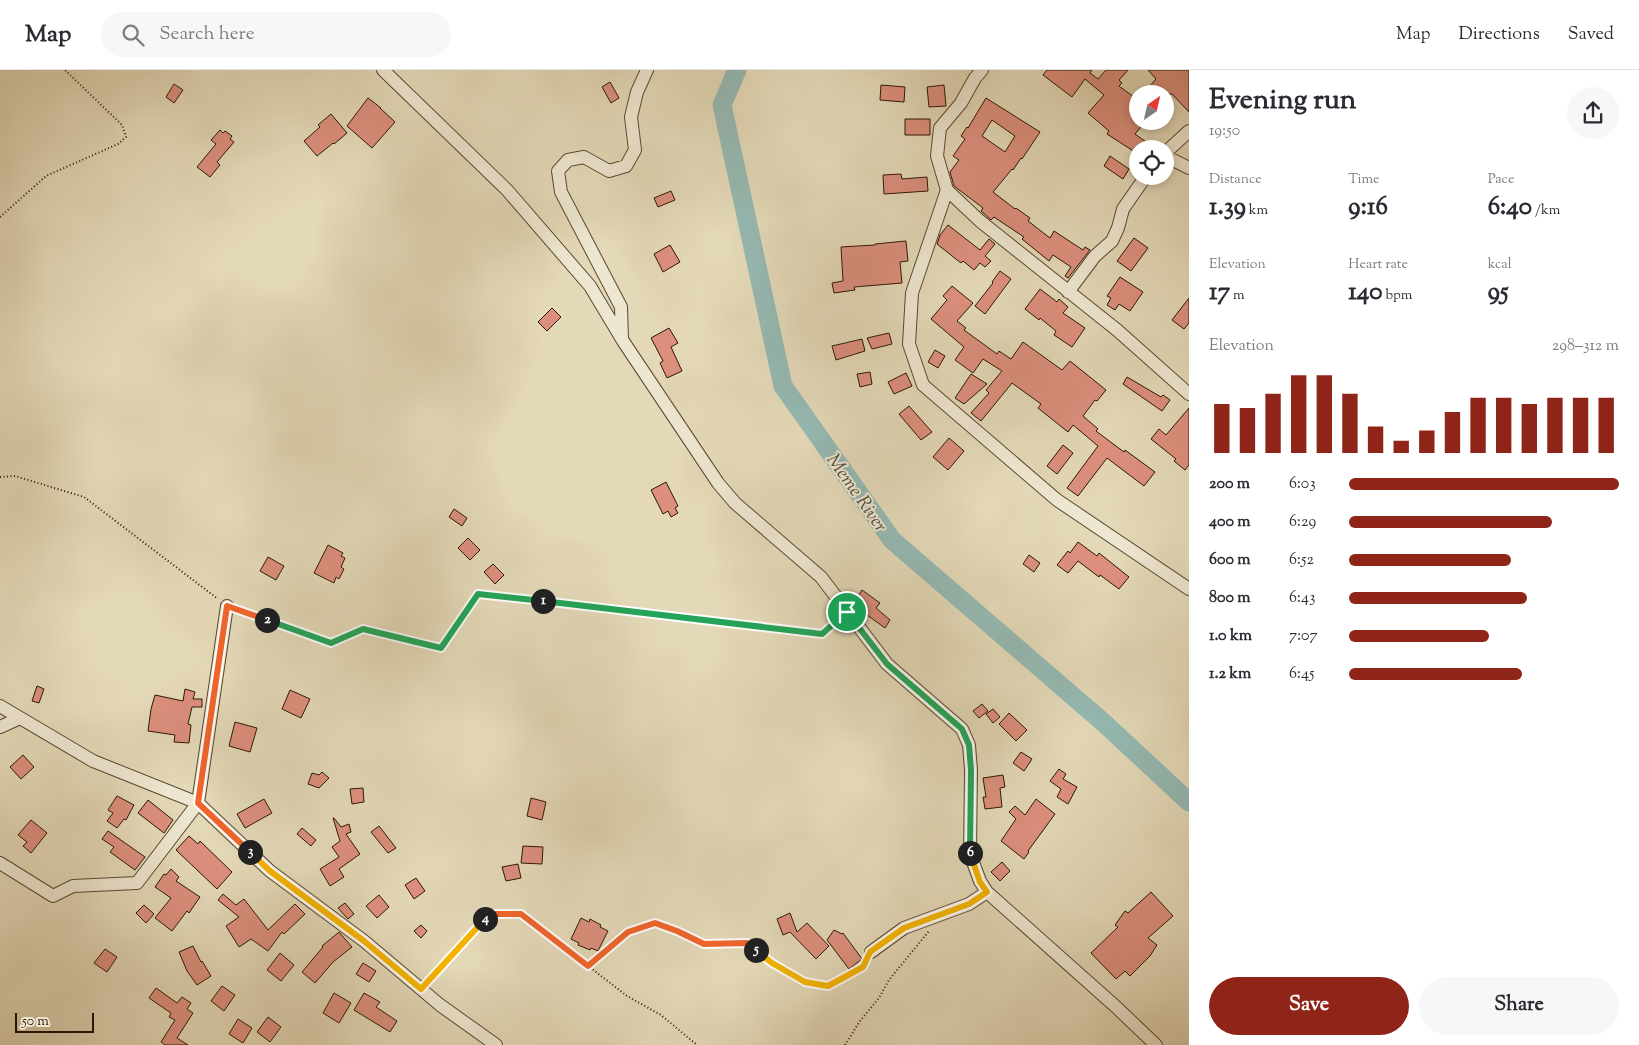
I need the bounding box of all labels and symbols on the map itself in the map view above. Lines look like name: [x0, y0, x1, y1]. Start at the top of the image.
north arrow: [1129, 85, 1174, 130]
water label: Meme River: [819, 449, 893, 538]
pin: 1: [530, 588, 556, 614]
pin: [826, 591, 868, 633]
pin: 2: [254, 608, 280, 632]
pin: 3: [238, 840, 262, 864]
pin: 6: [958, 840, 982, 866]
pin: 4: [472, 906, 498, 932]
pin: 5: [744, 938, 768, 962]
scale bar: [15, 1010, 94, 1033]

